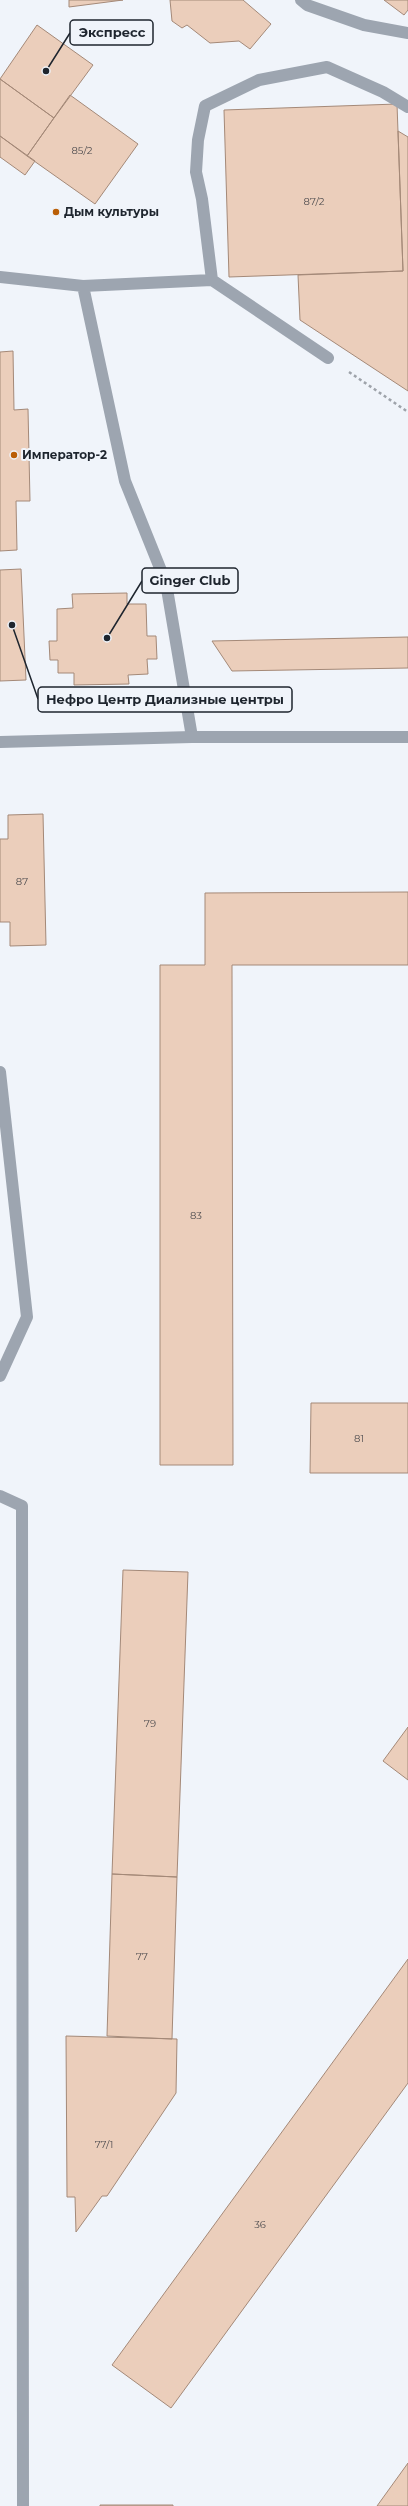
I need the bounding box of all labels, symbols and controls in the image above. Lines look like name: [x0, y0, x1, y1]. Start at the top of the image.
callout: Экспресс: [70, 20, 153, 45]
text: Экспресс: [79, 24, 146, 40]
house number: 85/2: [71, 144, 93, 157]
house number: 87/2: [304, 195, 325, 208]
place label: Дым культуры: [64, 204, 159, 219]
marker: Дым культуры: [51, 207, 61, 217]
place label: Император-2: [22, 447, 107, 462]
marker: Император-2: [9, 450, 19, 460]
callout: Ginger Club: [142, 568, 238, 593]
text: Ginger Club: [150, 572, 230, 588]
callout: Нефро Центр Диализные центры: [38, 687, 292, 712]
text: Нефро Центр Диализные центры: [46, 691, 284, 707]
house number: 87: [16, 875, 28, 888]
house number: 83: [190, 1209, 202, 1222]
house number: 81: [354, 1432, 364, 1445]
house number: 79: [144, 1717, 156, 1730]
house number: 77: [136, 1950, 148, 1963]
house number: 77/1: [95, 2138, 113, 2151]
house number: 36: [254, 2218, 266, 2231]

